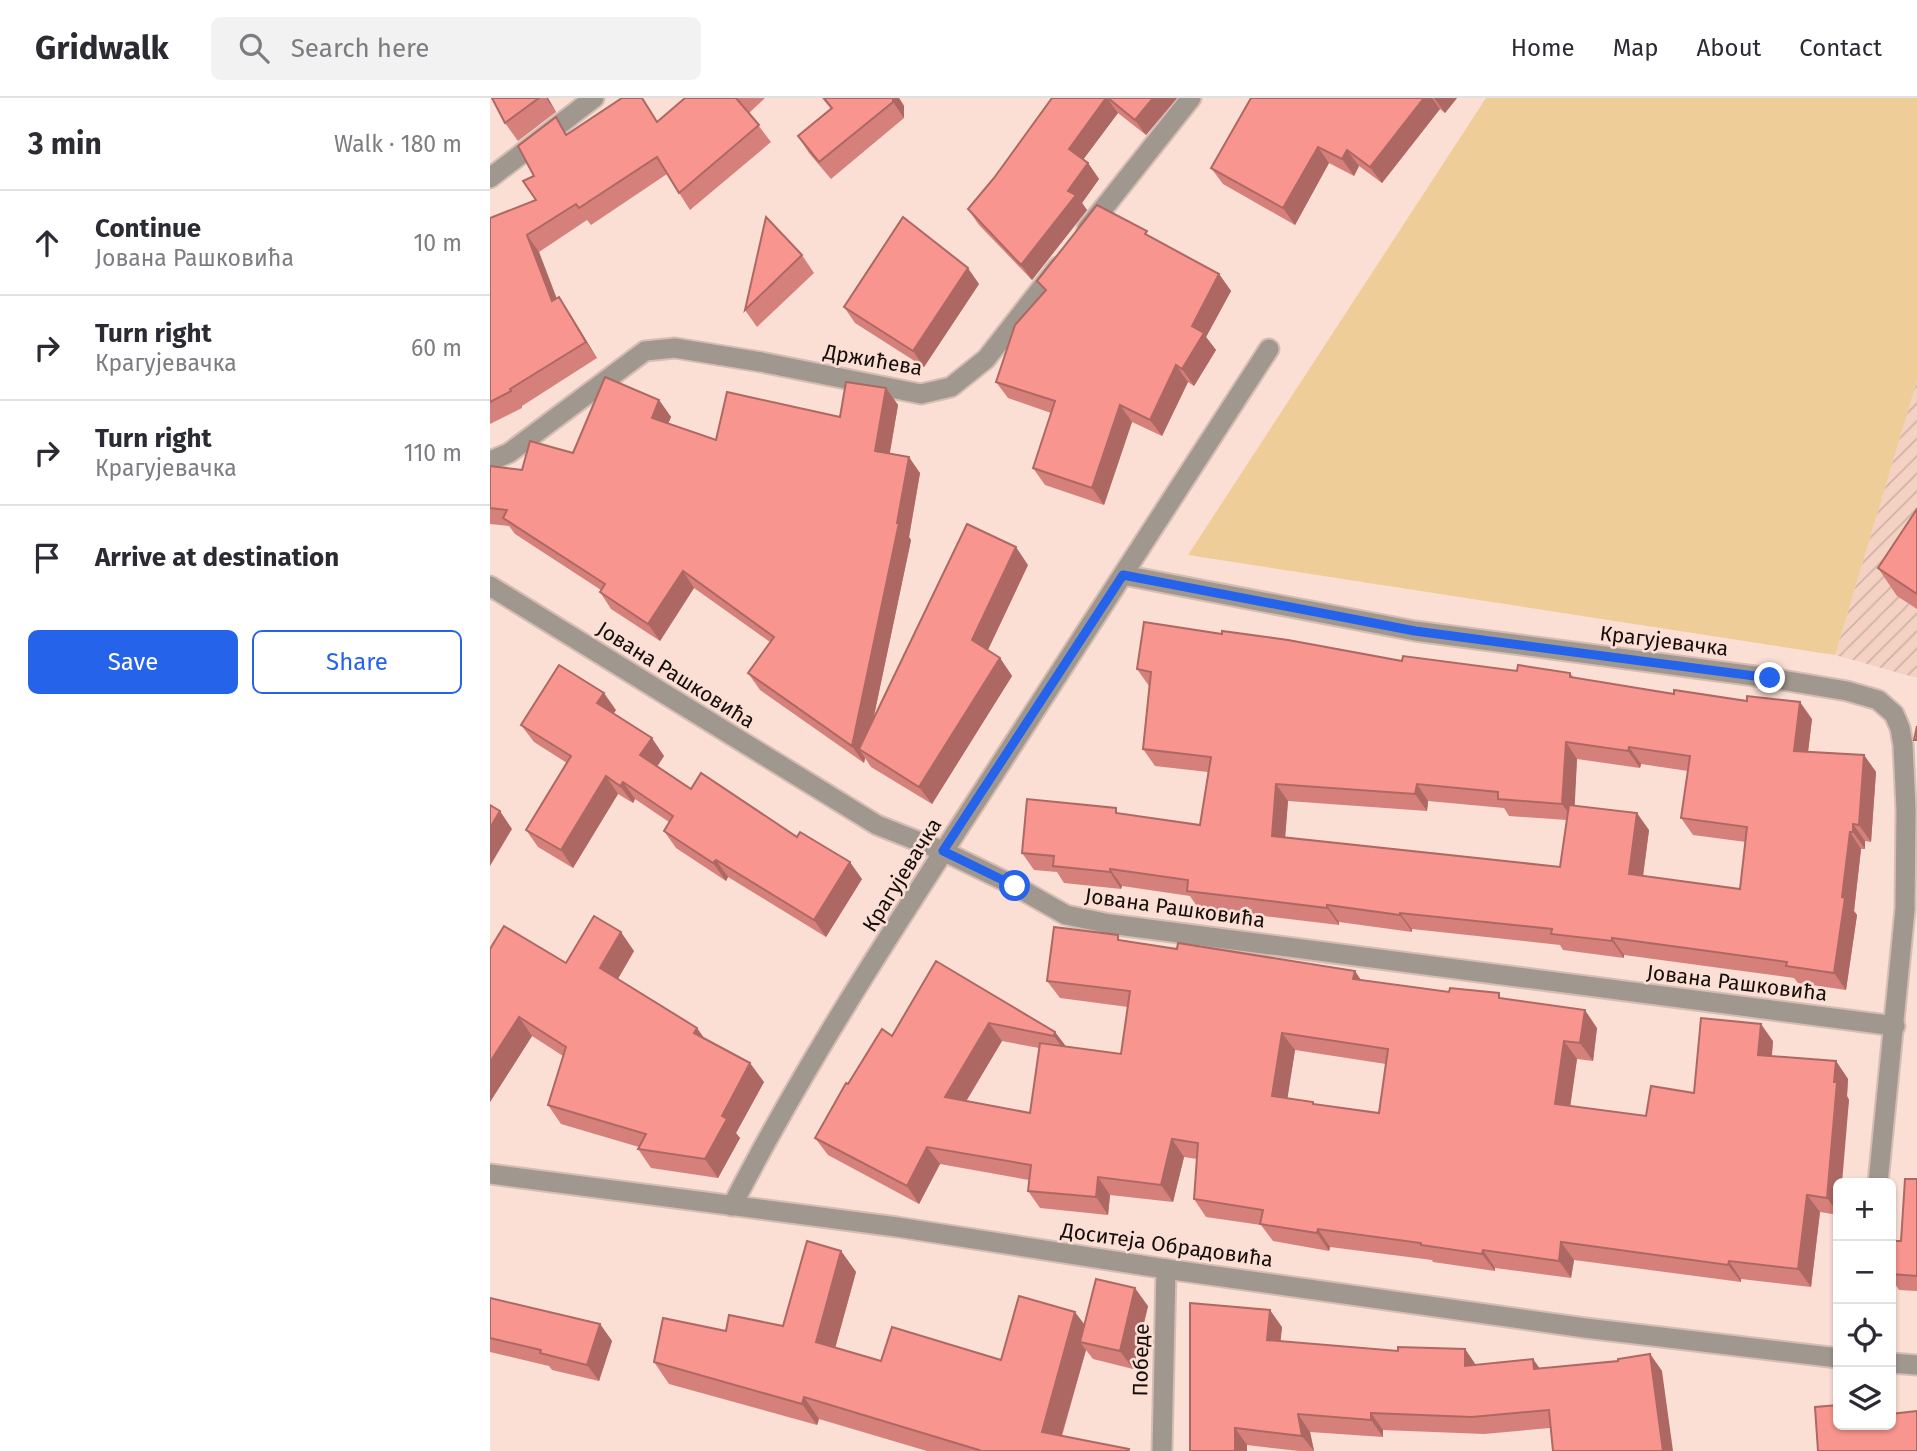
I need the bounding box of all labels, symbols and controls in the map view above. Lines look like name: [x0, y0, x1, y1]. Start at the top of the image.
search box: [211, 17, 701, 80]
text: Gridwalk: [35, 28, 169, 68]
icon: search: [235, 29, 273, 67]
text: Search here: [291, 33, 430, 64]
text: Home: [1511, 34, 1575, 62]
text: Map: [1613, 34, 1659, 62]
text: About: [1697, 34, 1761, 62]
text: Contact: [1799, 34, 1882, 62]
text: 3 min: [28, 126, 102, 162]
text: Walk · 180 m: [334, 130, 462, 158]
text: Continue: [95, 213, 201, 244]
icon: ahead: [28, 224, 66, 262]
text: 10 m: [413, 229, 462, 257]
text: Јована Рашковића: [95, 244, 294, 272]
text: Turn right: [95, 318, 212, 349]
icon: right: [28, 329, 66, 367]
text: 60 m: [411, 334, 462, 362]
street label: Држићева: [821, 338, 924, 381]
text: Крагујевачка: [95, 349, 237, 377]
text: Turn right: [95, 423, 212, 454]
icon: right: [28, 434, 66, 472]
text: 110 m: [404, 439, 462, 467]
text: Крагујевачка: [95, 454, 237, 482]
icon: arrive: [28, 539, 66, 577]
text: Arrive at destination: [95, 542, 339, 573]
street label: Јована Рашковића: [592, 616, 760, 734]
street label: Крагујевачка: [1598, 620, 1730, 662]
button: Save: [28, 630, 238, 694]
button: Share: [252, 630, 462, 694]
route end: [1754, 662, 1785, 693]
street label: Крагујевачка: [857, 813, 947, 937]
route start: [999, 870, 1030, 901]
street label: Јована Рашковића: [1083, 882, 1267, 934]
street label: Јована Рашковића: [1645, 959, 1829, 1007]
map controls: [1833, 1178, 1896, 1430]
button: +: [1833, 1178, 1896, 1241]
street label: Доситеја Обрадовића: [1058, 1217, 1275, 1273]
button: −: [1833, 1241, 1896, 1304]
button: locate: [1833, 1304, 1896, 1367]
street label: Победе: [1127, 1323, 1155, 1397]
button: layers: [1833, 1367, 1896, 1430]

